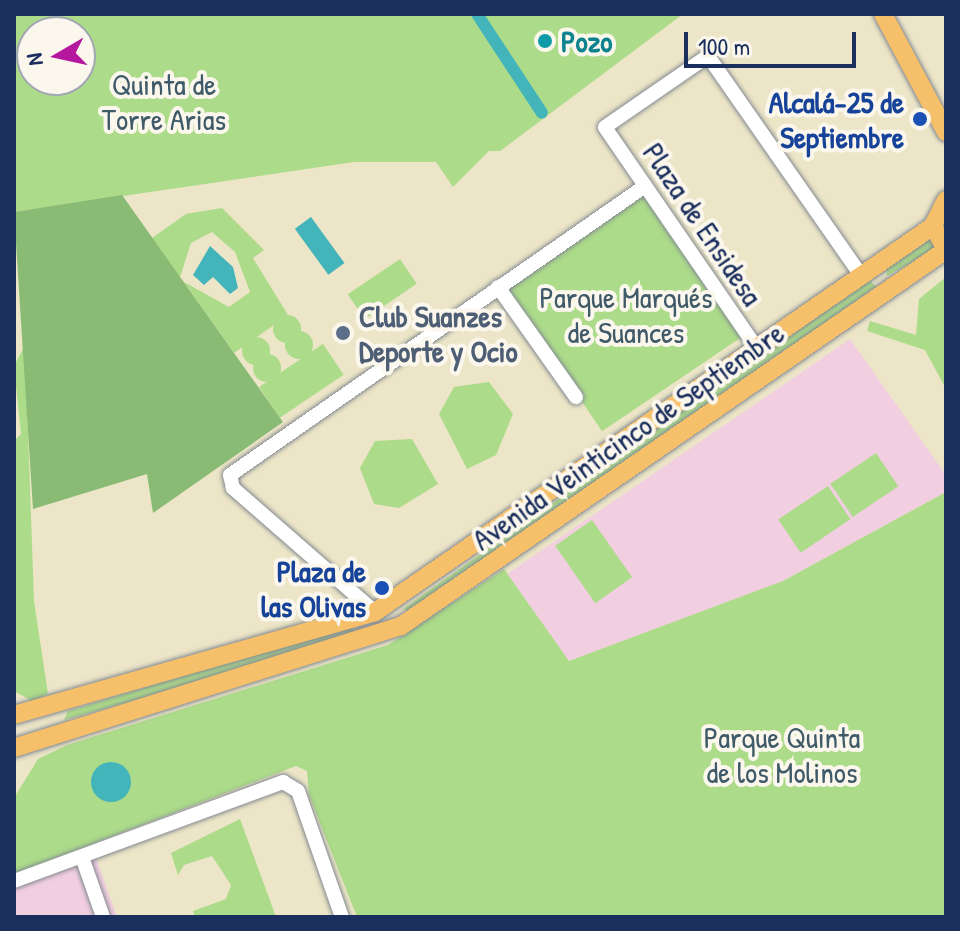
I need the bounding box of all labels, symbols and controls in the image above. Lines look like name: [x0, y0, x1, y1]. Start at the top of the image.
north arrow: [16, 16, 96, 96]
scale bar: [688, 16, 860, 66]
place label: Pozo: [561, 23, 612, 59]
text: 100 m: [698, 30, 750, 62]
marker: Pozo: [536, 32, 554, 50]
text: N: [19, 51, 50, 68]
park label: Quinta de Torre Arias: [102, 66, 226, 136]
place label: Alcalá-25 de Septiembre: [769, 84, 904, 154]
marker: Alcalá-25 de Septiembre: [911, 110, 929, 128]
street label: Plaza de Ensidesa: [635, 136, 771, 312]
park label: Parque Marqués de Suances: [539, 279, 713, 350]
place label: Club Suanzes Deporte y Ocio: [359, 298, 518, 368]
street label: Avenida Veinticinco de Septiembre: [465, 315, 791, 557]
marker: Club Suanzes Deporte y Ocio: [334, 324, 352, 342]
place label: Plaza de las Olivas: [261, 553, 366, 624]
marker: Plaza de las Olivas: [373, 579, 391, 597]
park label: Parque Quinta de los Molinos: [704, 719, 860, 790]

